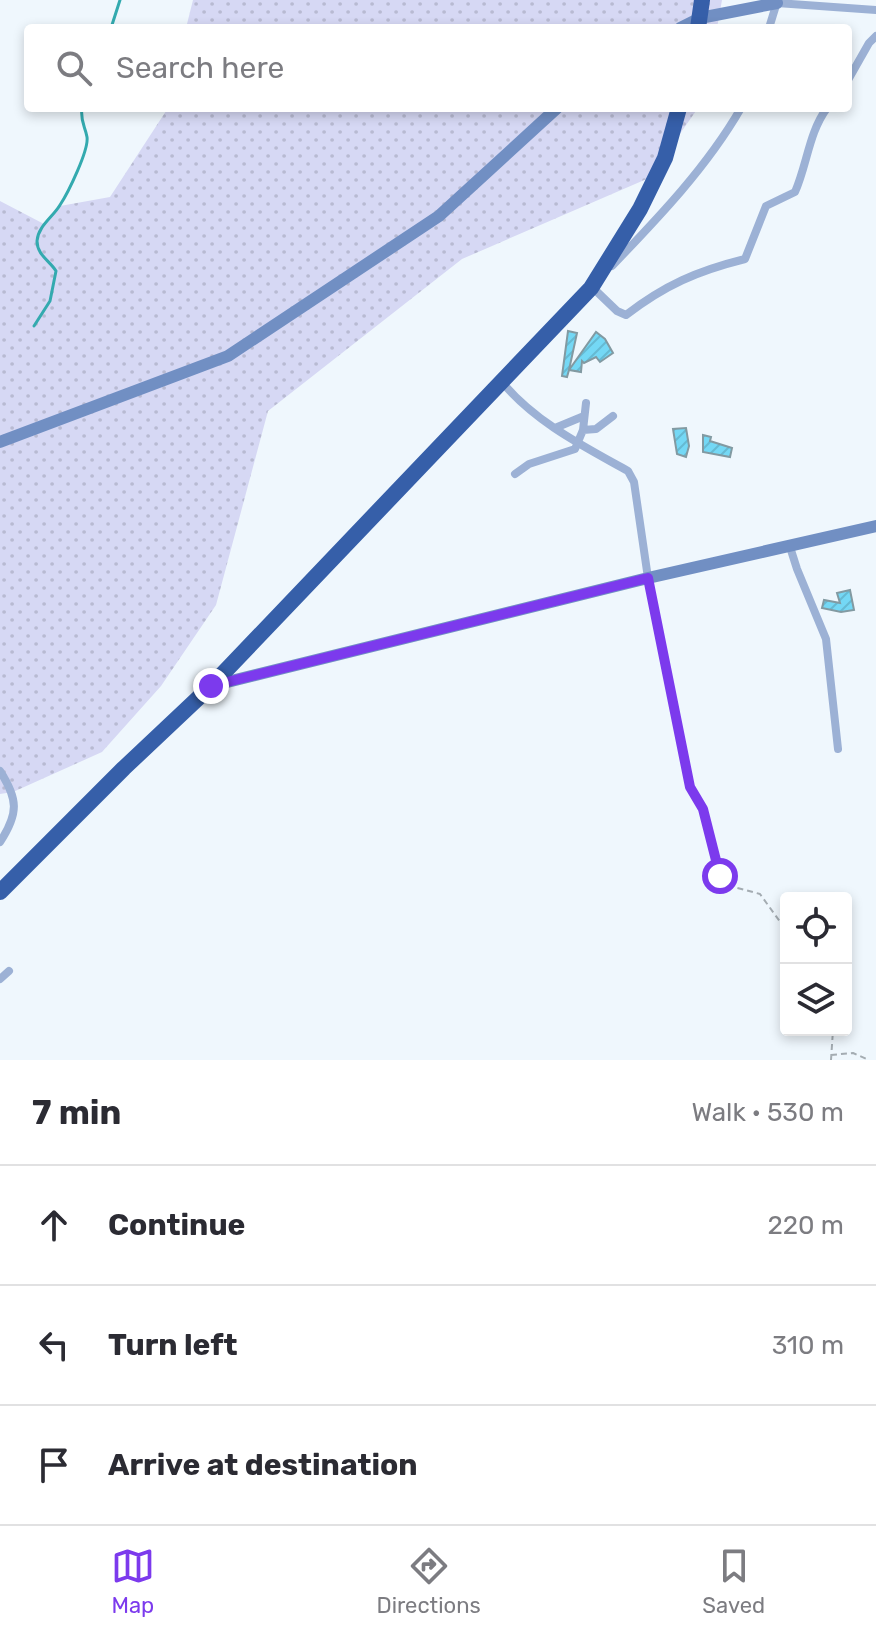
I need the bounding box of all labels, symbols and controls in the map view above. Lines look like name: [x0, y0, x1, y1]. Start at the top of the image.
search box: [24, 24, 852, 112]
icon: search: [52, 46, 96, 90]
text: Search here: [116, 50, 284, 86]
route end: [193, 668, 229, 704]
route start: [702, 858, 738, 894]
map controls: [780, 892, 852, 1036]
button: locate: [780, 892, 852, 964]
button: layers: [780, 964, 852, 1036]
text: 7 min: [32, 1092, 121, 1133]
text: Walk · 530 m: [692, 1097, 844, 1128]
icon: ahead: [32, 1203, 76, 1247]
text: Continue: [108, 1207, 245, 1243]
text: 220 m: [767, 1210, 844, 1241]
icon: left: [32, 1323, 76, 1367]
text: Turn left: [108, 1327, 238, 1363]
text: 310 m: [772, 1330, 844, 1361]
icon: arrive: [32, 1443, 76, 1487]
text: Arrive at destination: [108, 1447, 418, 1483]
tab: Map: [111, 1544, 155, 1619]
tab: Directions: [376, 1544, 481, 1619]
tab: Saved: [702, 1544, 765, 1619]

